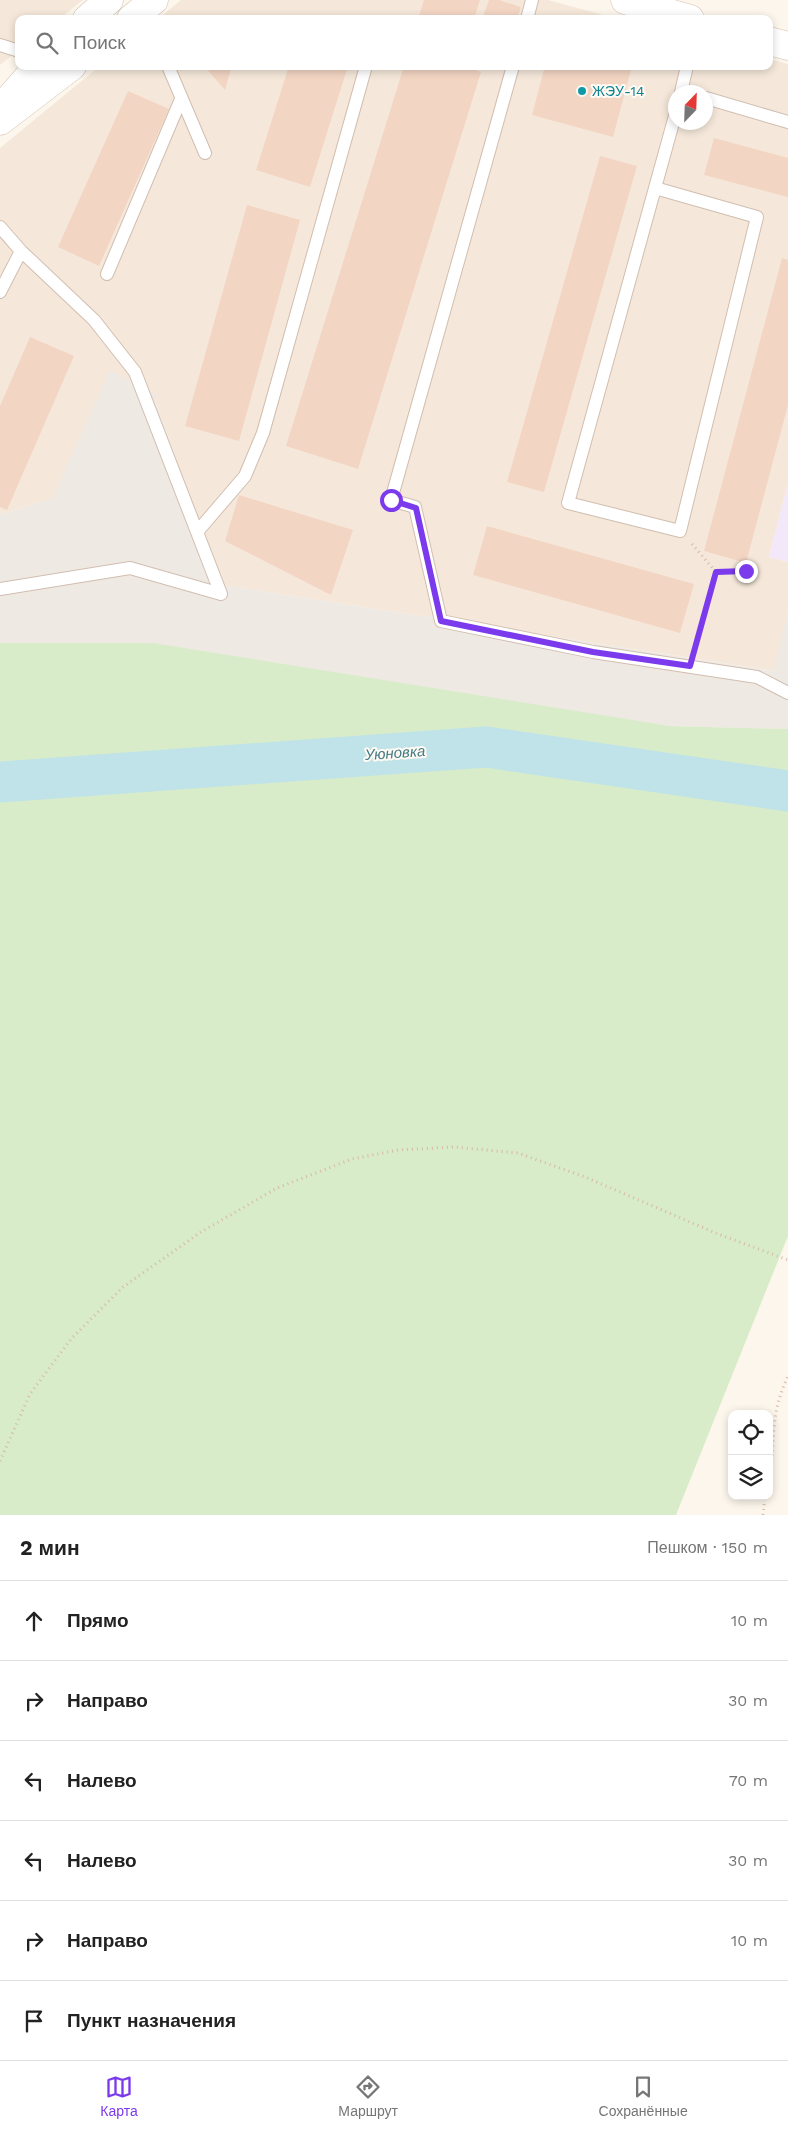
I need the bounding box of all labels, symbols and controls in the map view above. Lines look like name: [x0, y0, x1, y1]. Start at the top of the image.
search box: [15, 15, 773, 70]
icon: search: [33, 29, 61, 57]
text: Поиск: [73, 31, 126, 54]
place label: ЖЭУ-14: [592, 83, 644, 99]
marker: ЖЭУ-14: [576, 85, 588, 97]
north arrow: [668, 85, 713, 130]
route start: [380, 489, 403, 512]
route end: [735, 560, 758, 583]
water label: Уюновка: [363, 742, 426, 764]
map controls: [728, 1410, 773, 1500]
button: locate: [728, 1410, 773, 1455]
button: layers: [728, 1455, 773, 1500]
text: 2 мин: [20, 1535, 80, 1560]
text: Пешком · 150 m: [647, 1538, 768, 1557]
icon: ahead: [20, 1607, 48, 1635]
text: Прямо: [67, 1609, 129, 1632]
text: 10 m: [731, 1611, 768, 1630]
icon: right: [20, 1687, 48, 1715]
text: Направо: [67, 1689, 148, 1712]
text: 30 m: [728, 1691, 768, 1710]
icon: left: [20, 1767, 48, 1795]
text: Налево: [67, 1769, 137, 1792]
text: 70 m: [729, 1771, 768, 1790]
icon: left: [20, 1847, 48, 1875]
text: Налево: [67, 1849, 137, 1872]
text: 30 m: [728, 1851, 768, 1870]
icon: right: [20, 1927, 48, 1955]
text: Направо: [67, 1929, 148, 1952]
text: 10 m: [731, 1931, 768, 1950]
icon: arrive: [20, 2007, 48, 2035]
text: Пункт назначения: [67, 2009, 236, 2032]
tab: Карта: [100, 2073, 138, 2119]
tab: Маршрут: [338, 2073, 398, 2119]
tab: Сохранённые: [599, 2073, 688, 2119]

